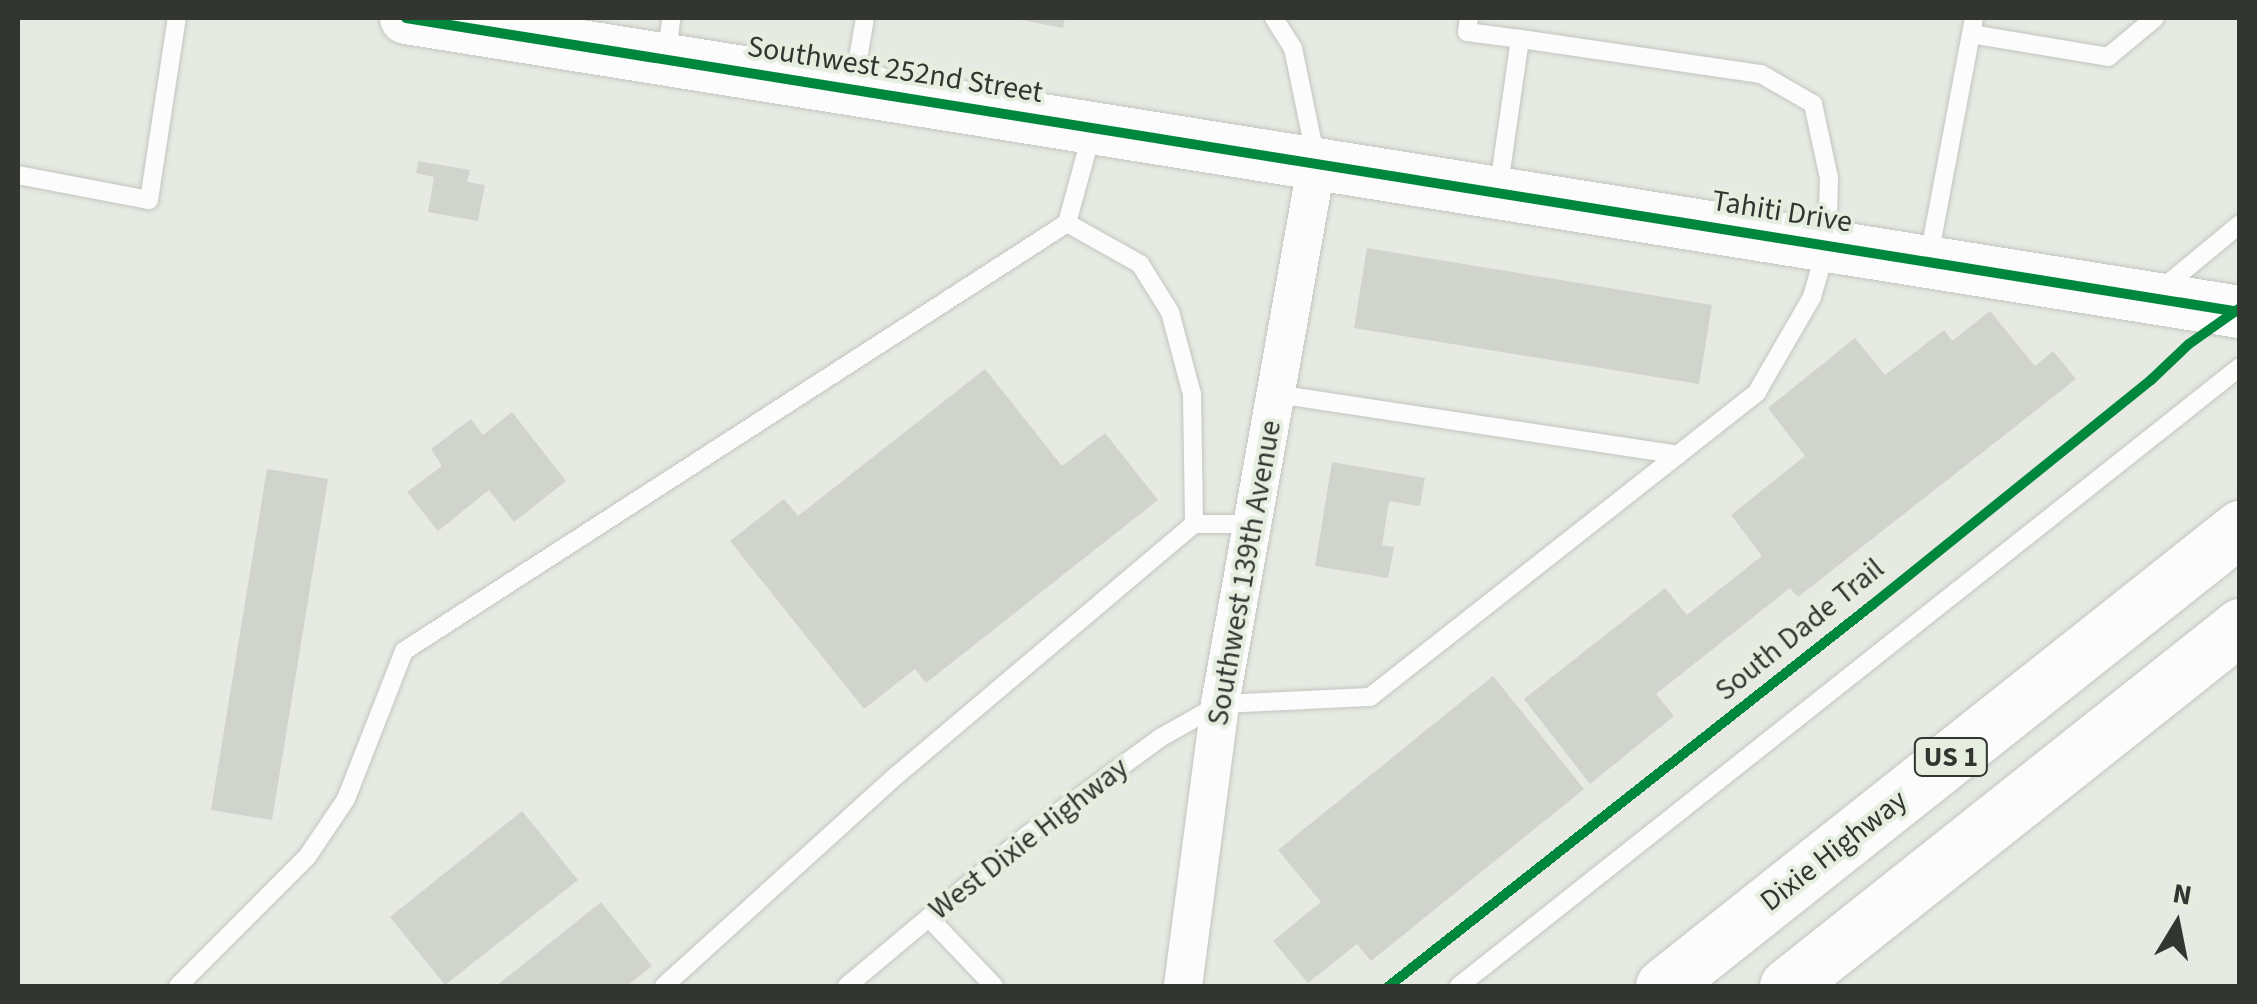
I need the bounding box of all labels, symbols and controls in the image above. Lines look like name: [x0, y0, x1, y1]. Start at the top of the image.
street label: Southwest 252nd Street: [745, 29, 1045, 111]
street label: Tahiti Drive: [1709, 183, 1855, 241]
street label: Southwest 139th Avenue: [1200, 418, 1290, 728]
street label: South Dade Trail: [1708, 551, 1892, 709]
road number: US 1: [1914, 734, 1988, 780]
street label: West Dixie Highway: [922, 750, 1136, 928]
street label: Dixie Highway: [1753, 783, 1915, 919]
text: N: [2170, 873, 2195, 916]
north arrow: [2127, 874, 2227, 974]

